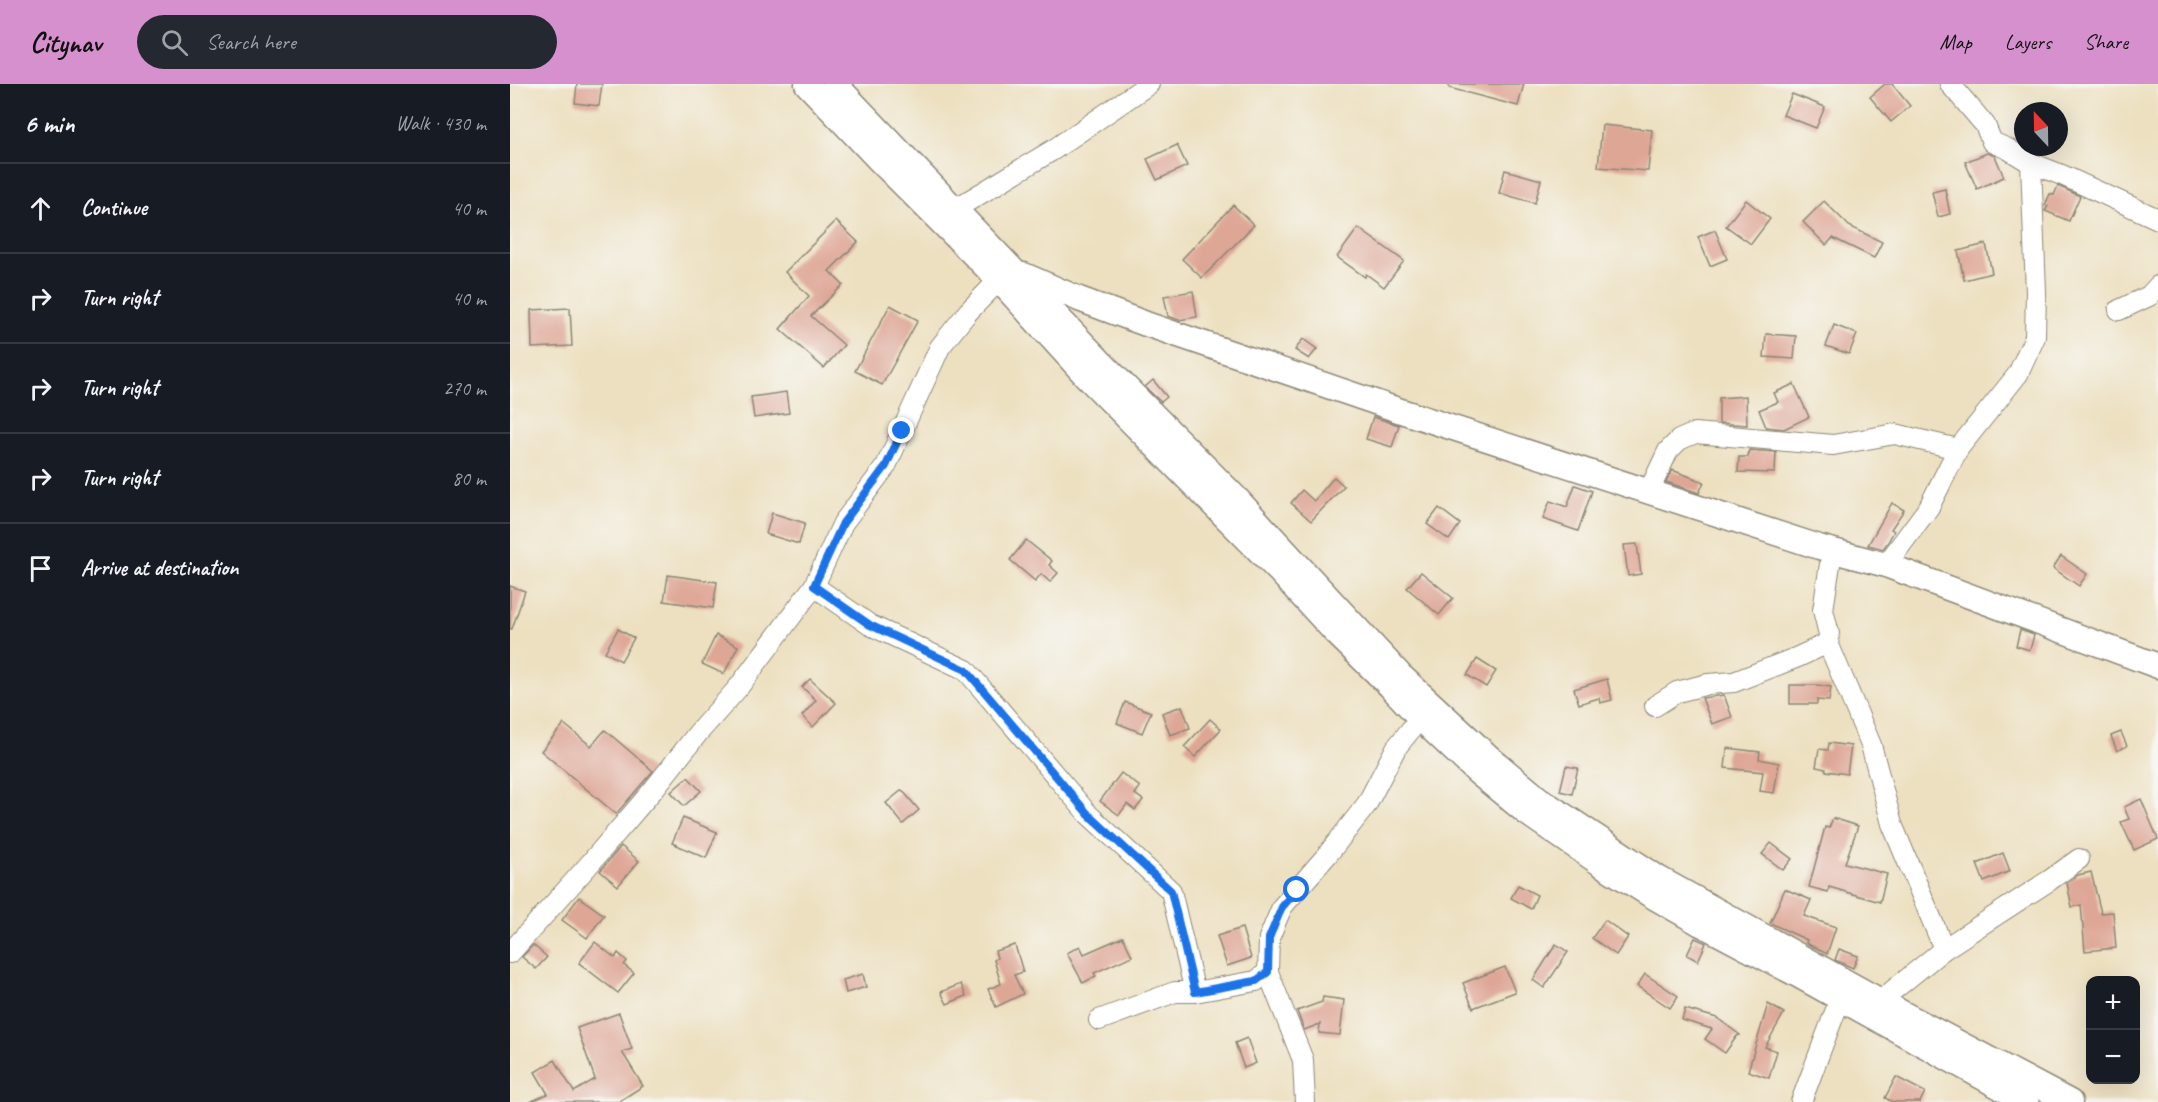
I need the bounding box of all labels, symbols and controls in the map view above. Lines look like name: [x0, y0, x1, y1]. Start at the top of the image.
search box: [137, 15, 557, 69]
text: Citynav: [30, 25, 101, 60]
icon: search: [158, 26, 191, 59]
text: Search here: [206, 28, 296, 56]
text: Map: [1939, 29, 1972, 55]
text: Layers: [2005, 29, 2051, 55]
text: Share: [2084, 29, 2128, 55]
north arrow: [2014, 102, 2068, 156]
text: 6 min: [24, 107, 74, 140]
text: Walk · 430 m: [396, 111, 486, 136]
icon: ahead: [24, 192, 57, 225]
text: Continue: [81, 194, 147, 222]
text: 40 m: [452, 196, 486, 221]
icon: right: [24, 282, 57, 315]
text: Turn right: [81, 284, 158, 312]
text: 40 m: [452, 286, 486, 311]
icon: right: [24, 372, 57, 405]
text: Turn right: [81, 374, 158, 402]
text: 270 m: [443, 376, 486, 401]
route end: [888, 417, 914, 443]
icon: right: [24, 462, 57, 495]
text: Turn right: [81, 464, 158, 492]
text: 80 m: [452, 466, 486, 491]
icon: arrive: [24, 552, 57, 585]
text: Arrive at destination: [81, 554, 238, 582]
route start: [1283, 876, 1309, 902]
map controls: [2086, 976, 2140, 1084]
button: +: [2086, 976, 2140, 1030]
button: −: [2086, 1030, 2140, 1084]

